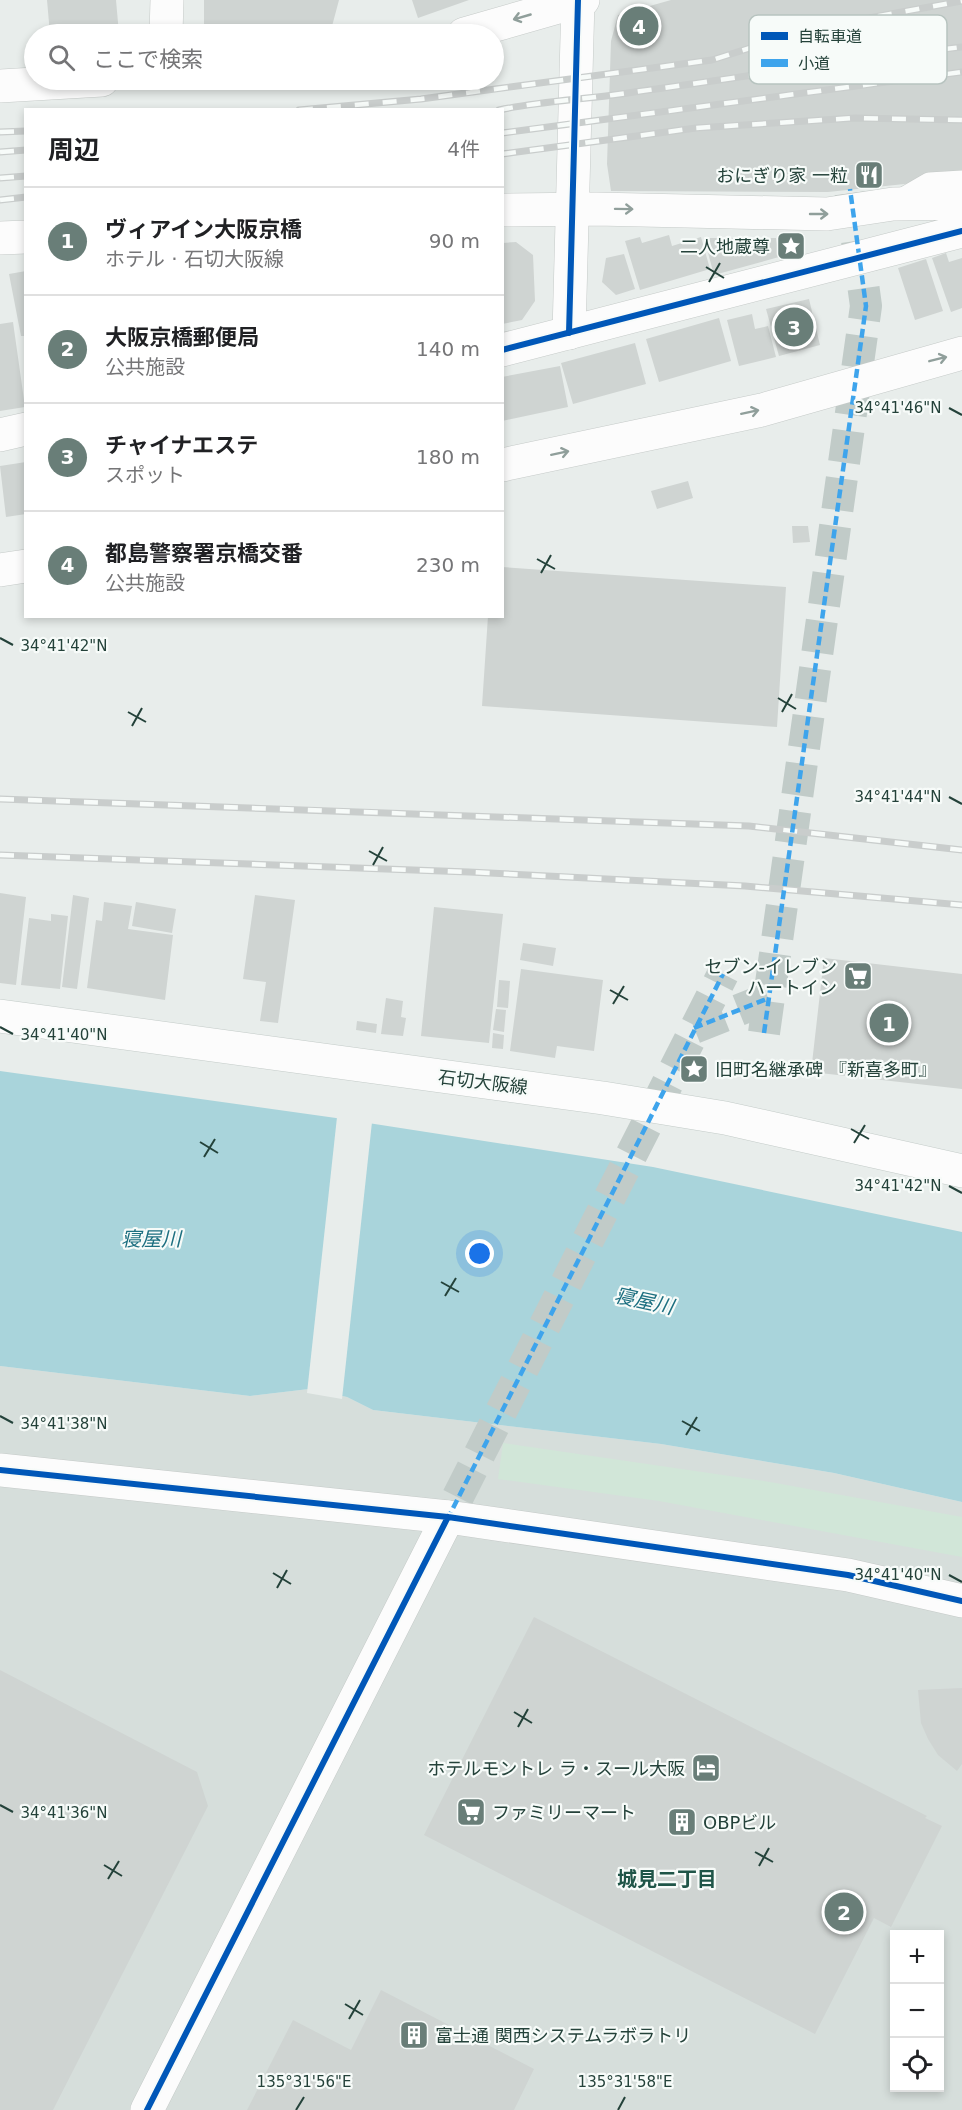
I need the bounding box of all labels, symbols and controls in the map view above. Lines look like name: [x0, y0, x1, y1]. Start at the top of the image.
pin: 4: [620, 3, 658, 48]
one-way arrow: [513, 12, 532, 24]
legend: [749, 15, 947, 84]
search box: [24, 24, 504, 90]
text: 自転車道: [798, 27, 862, 46]
icon: search: [45, 41, 78, 74]
text: ここで検索: [93, 47, 203, 72]
text: 小道: [798, 54, 830, 73]
text: 周辺: [48, 135, 100, 165]
text: 4件: [447, 137, 480, 161]
restaurant icon: おにぎり家 一粒: [853, 159, 885, 191]
place label: おにぎり家 一粒: [716, 165, 848, 186]
one-way arrow: [613, 204, 633, 215]
one-way arrow: [808, 208, 828, 220]
text: ヴィアイン大阪京橋: [105, 217, 302, 242]
text: 1: [61, 229, 74, 253]
text: 90 m: [429, 229, 480, 253]
place icon: 二人地蔵尊: [775, 230, 807, 262]
place label: 二人地蔵尊: [680, 236, 770, 257]
text: ホテル · 石切大阪線: [105, 247, 284, 271]
pin: 3: [774, 304, 814, 350]
text: 大阪京橋郵便局: [105, 325, 259, 350]
text: 2: [61, 337, 74, 361]
text: 140 m: [416, 337, 480, 361]
one-way arrow: [928, 353, 947, 365]
text: 公共施設: [105, 355, 185, 379]
text: 34°41'46"N: [854, 399, 942, 417]
one-way arrow: [740, 406, 760, 417]
text: チャイナエステ: [105, 433, 258, 458]
text: 3: [61, 445, 74, 469]
text: 180 m: [416, 445, 480, 469]
one-way arrow: [550, 446, 569, 458]
text: スポット: [105, 463, 185, 487]
text: 都島警察署京橋交番: [105, 541, 303, 566]
text: 4: [61, 553, 74, 577]
text: 230 m: [416, 553, 480, 577]
text: 公共施設: [105, 571, 185, 595]
text: 34°41'42"N: [20, 637, 108, 655]
text: 34°41'44"N: [854, 788, 942, 806]
place label: セブン-イレブン ハートイン: [705, 956, 837, 998]
supermarket icon: セブン-イレブン ハートイン: [842, 960, 874, 992]
pin: 1: [870, 1000, 908, 1046]
text: 34°41'40"N: [20, 1026, 108, 1044]
place icon: 旧町名継承碑 『新喜多町』: [678, 1053, 710, 1085]
place label: 旧町名継承碑 『新喜多町』: [715, 1059, 937, 1080]
street label: 石切大阪線: [437, 1066, 529, 1098]
text: 34°41'42"N: [854, 1177, 942, 1195]
water label: 寝屋川: [121, 1227, 183, 1251]
your location: [465, 1239, 494, 1268]
water label: 寝屋川: [612, 1283, 678, 1319]
text: 34°41'38"N: [20, 1415, 108, 1433]
text: 34°41'40"N: [854, 1566, 942, 1584]
hotel icon: ホテルモントレ ラ・スール大阪: [690, 1752, 722, 1784]
place label: ホテルモントレ ラ・スール大阪: [427, 1758, 685, 1779]
supermarket icon: ファミリーマート: [455, 1796, 487, 1828]
place label: ファミリーマート: [492, 1802, 636, 1823]
text: 34°41'36"N: [20, 1804, 108, 1822]
building icon: OBPビル: [666, 1806, 698, 1838]
place label: OBPビル: [703, 1812, 776, 1833]
district label: 城見二丁目: [617, 1867, 717, 1891]
pin: 2: [824, 1890, 864, 1934]
map controls: [890, 1930, 944, 2092]
button: +: [890, 1930, 944, 1984]
button: −: [890, 1984, 944, 2038]
building icon: 富士通 関西システムラボラトリ: [398, 2019, 430, 2051]
place label: 富士通 関西システムラボラトリ: [435, 2025, 691, 2046]
button: locate: [890, 2038, 944, 2092]
text: 135°31'56"E: [257, 2073, 351, 2091]
text: 135°31'58"E: [578, 2073, 672, 2091]

